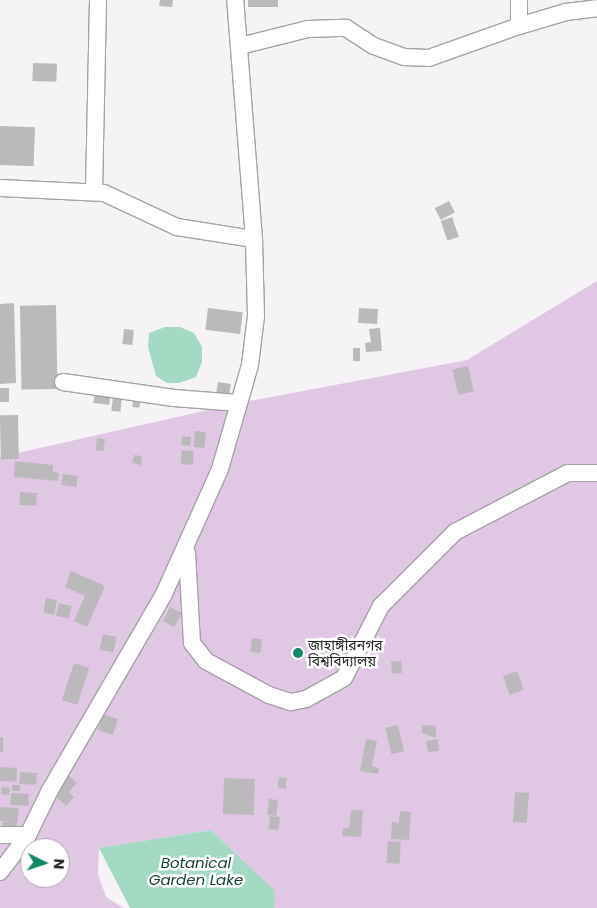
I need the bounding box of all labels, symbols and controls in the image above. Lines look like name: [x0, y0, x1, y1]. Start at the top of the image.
place label: জাহাঙ্গীরনগর বিশ্ববিদ্যালয়: [308, 637, 383, 670]
marker: জাহাঙ্গীরনগর বিশ্ববিদ্যালয়: [292, 647, 304, 659]
north arrow: [20, 838, 70, 888]
water label: Botanical Garden Lake: [149, 853, 243, 888]
text: N: [49, 858, 69, 870]

